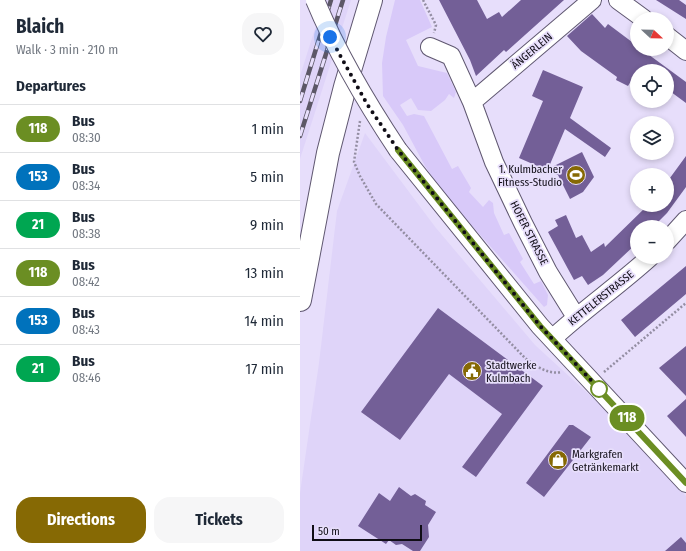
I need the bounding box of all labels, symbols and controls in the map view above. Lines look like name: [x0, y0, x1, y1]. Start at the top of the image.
north arrow: [630, 12, 674, 56]
map controls: [630, 12, 674, 264]
button: heart: [242, 13, 284, 55]
text: Blaich: [16, 15, 64, 38]
your location: [320, 27, 340, 47]
street label: ÄNGERLEIN: [509, 30, 555, 72]
text: Walk · 3 min · 210 m: [16, 42, 118, 57]
button: locate: [630, 64, 674, 108]
text: Departures: [16, 77, 86, 95]
text: Bus: [72, 112, 95, 130]
button: layers: [630, 116, 674, 160]
text: 118: [29, 120, 47, 137]
text: 1 min: [251, 120, 284, 138]
text: 08:30: [72, 130, 101, 145]
text: Bus: [72, 160, 95, 178]
place label: 1. Kulmbacher Fitness-Studio: [498, 163, 562, 189]
sports icon: 1. Kulmbacher Fitness-Studio: [565, 164, 587, 186]
text: 153: [28, 168, 48, 185]
text: 5 min: [250, 168, 284, 186]
button: +: [630, 168, 674, 212]
text: 08:34: [72, 178, 100, 193]
street label: HOFER STRASSE: [507, 199, 551, 267]
text: Bus: [72, 208, 95, 226]
text: 21: [32, 216, 44, 233]
text: 9 min: [250, 216, 284, 234]
button: −: [630, 220, 674, 264]
text: 08:38: [72, 226, 101, 241]
text: Bus: [72, 256, 95, 274]
text: 118: [29, 264, 47, 281]
text: 13 min: [245, 264, 284, 282]
street label: KETTELERSTRASSE: [566, 268, 636, 328]
text: 08:42: [72, 274, 100, 289]
text: Bus: [72, 304, 95, 322]
text: 153: [28, 312, 48, 329]
text: 14 min: [244, 312, 284, 330]
text: 08:43: [72, 322, 100, 337]
text: Bus: [72, 352, 95, 370]
place label: Stadtwerke Kulmbach: [486, 359, 537, 385]
text: 21: [32, 360, 44, 377]
text: 17 min: [245, 360, 284, 378]
public building icon: Stadtwerke Kulmbach: [461, 360, 483, 382]
text: 08:46: [72, 370, 101, 385]
unlabelled marker: [590, 380, 608, 398]
line badge: 118: [604, 405, 650, 431]
text: 118: [618, 409, 636, 426]
place label: Markgrafen Getränkemarkt: [572, 448, 639, 474]
shop icon: Markgrafen Getränkemarkt: [547, 449, 569, 471]
button: Directions: [16, 497, 146, 543]
button: Tickets: [154, 497, 284, 543]
scale bar: [312, 523, 422, 542]
text: 50 m: [318, 525, 340, 538]

